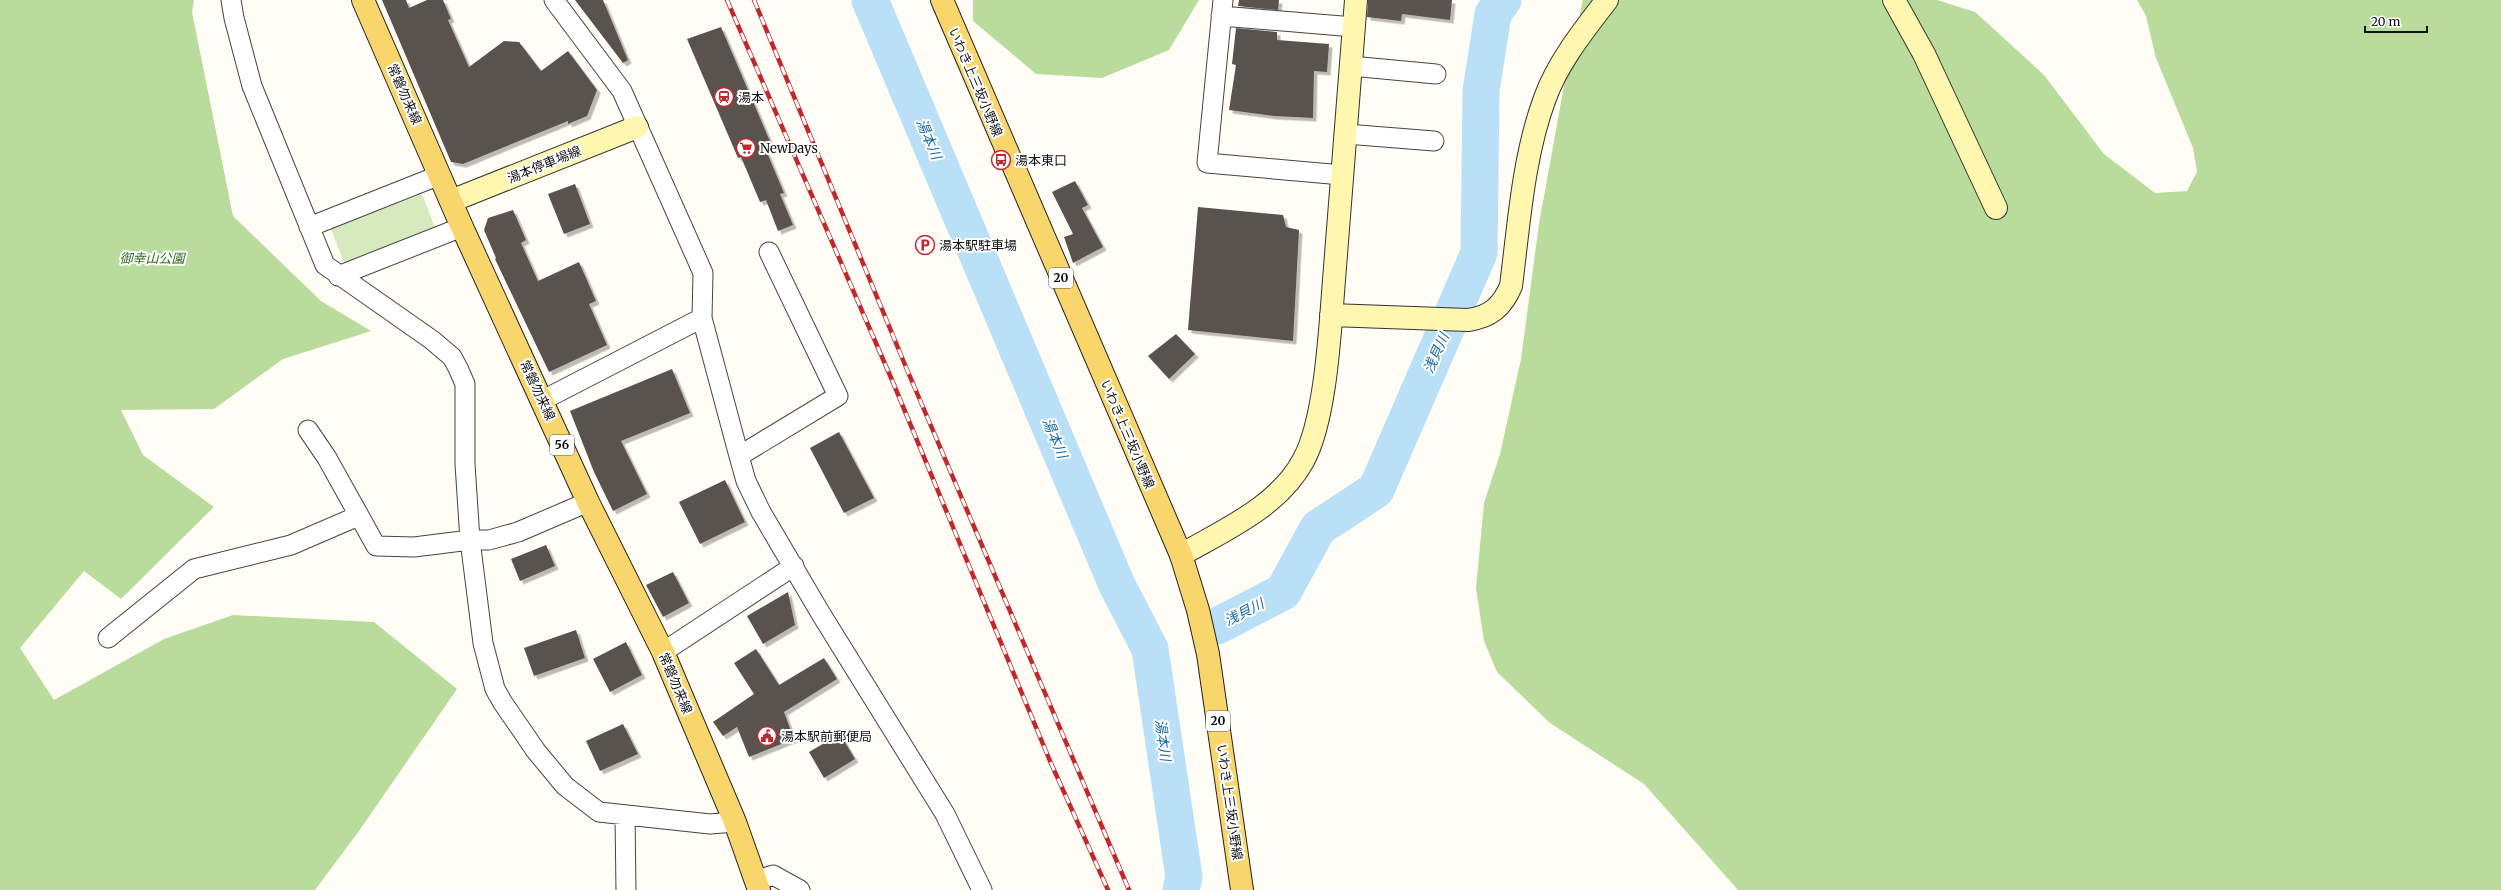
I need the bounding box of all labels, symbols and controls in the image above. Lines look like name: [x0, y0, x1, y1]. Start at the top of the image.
scale bar: [2365, 8, 2427, 34]
text: 20 m: [2371, 14, 2400, 29]
street label: いわき上三坂小野線: [945, 25, 1006, 139]
street label: 常磐勿来線: [384, 61, 426, 127]
station icon: 湯本: [713, 86, 735, 108]
place label: 湯本: [738, 89, 764, 106]
water label: 湯本川: [913, 116, 946, 164]
supermarket icon: NewDays: [735, 137, 757, 159]
place label: NewDays: [760, 140, 818, 157]
street label: 湯本停車場線: [505, 142, 584, 187]
bus stop icon: 湯本東口: [990, 149, 1012, 171]
place label: 湯本東口: [1015, 152, 1067, 169]
parking icon: 湯本駅駐車場: [914, 234, 936, 256]
place label: 湯本駅駐車場: [939, 237, 1017, 254]
park label: 御幸山公園: [119, 250, 186, 267]
road number: 20: [1049, 268, 1073, 288]
water label: 浅貝川: [1419, 328, 1454, 376]
street label: 常磐勿来線: [516, 357, 559, 423]
street label: いわき上三坂小野線: [1097, 377, 1158, 491]
water label: 湯本川: [1039, 415, 1072, 463]
road number: 56: [550, 435, 574, 455]
water label: 浅貝川: [1221, 594, 1269, 630]
street label: 常磐勿来線: [655, 650, 696, 716]
road number: 20: [1206, 711, 1230, 731]
water label: 湯本川: [1151, 718, 1175, 764]
public building icon: 湯本駅前郵便局: [756, 725, 778, 747]
place label: 湯本駅前郵便局: [781, 728, 872, 745]
street label: いわき上三坂小野線: [1213, 743, 1246, 861]

